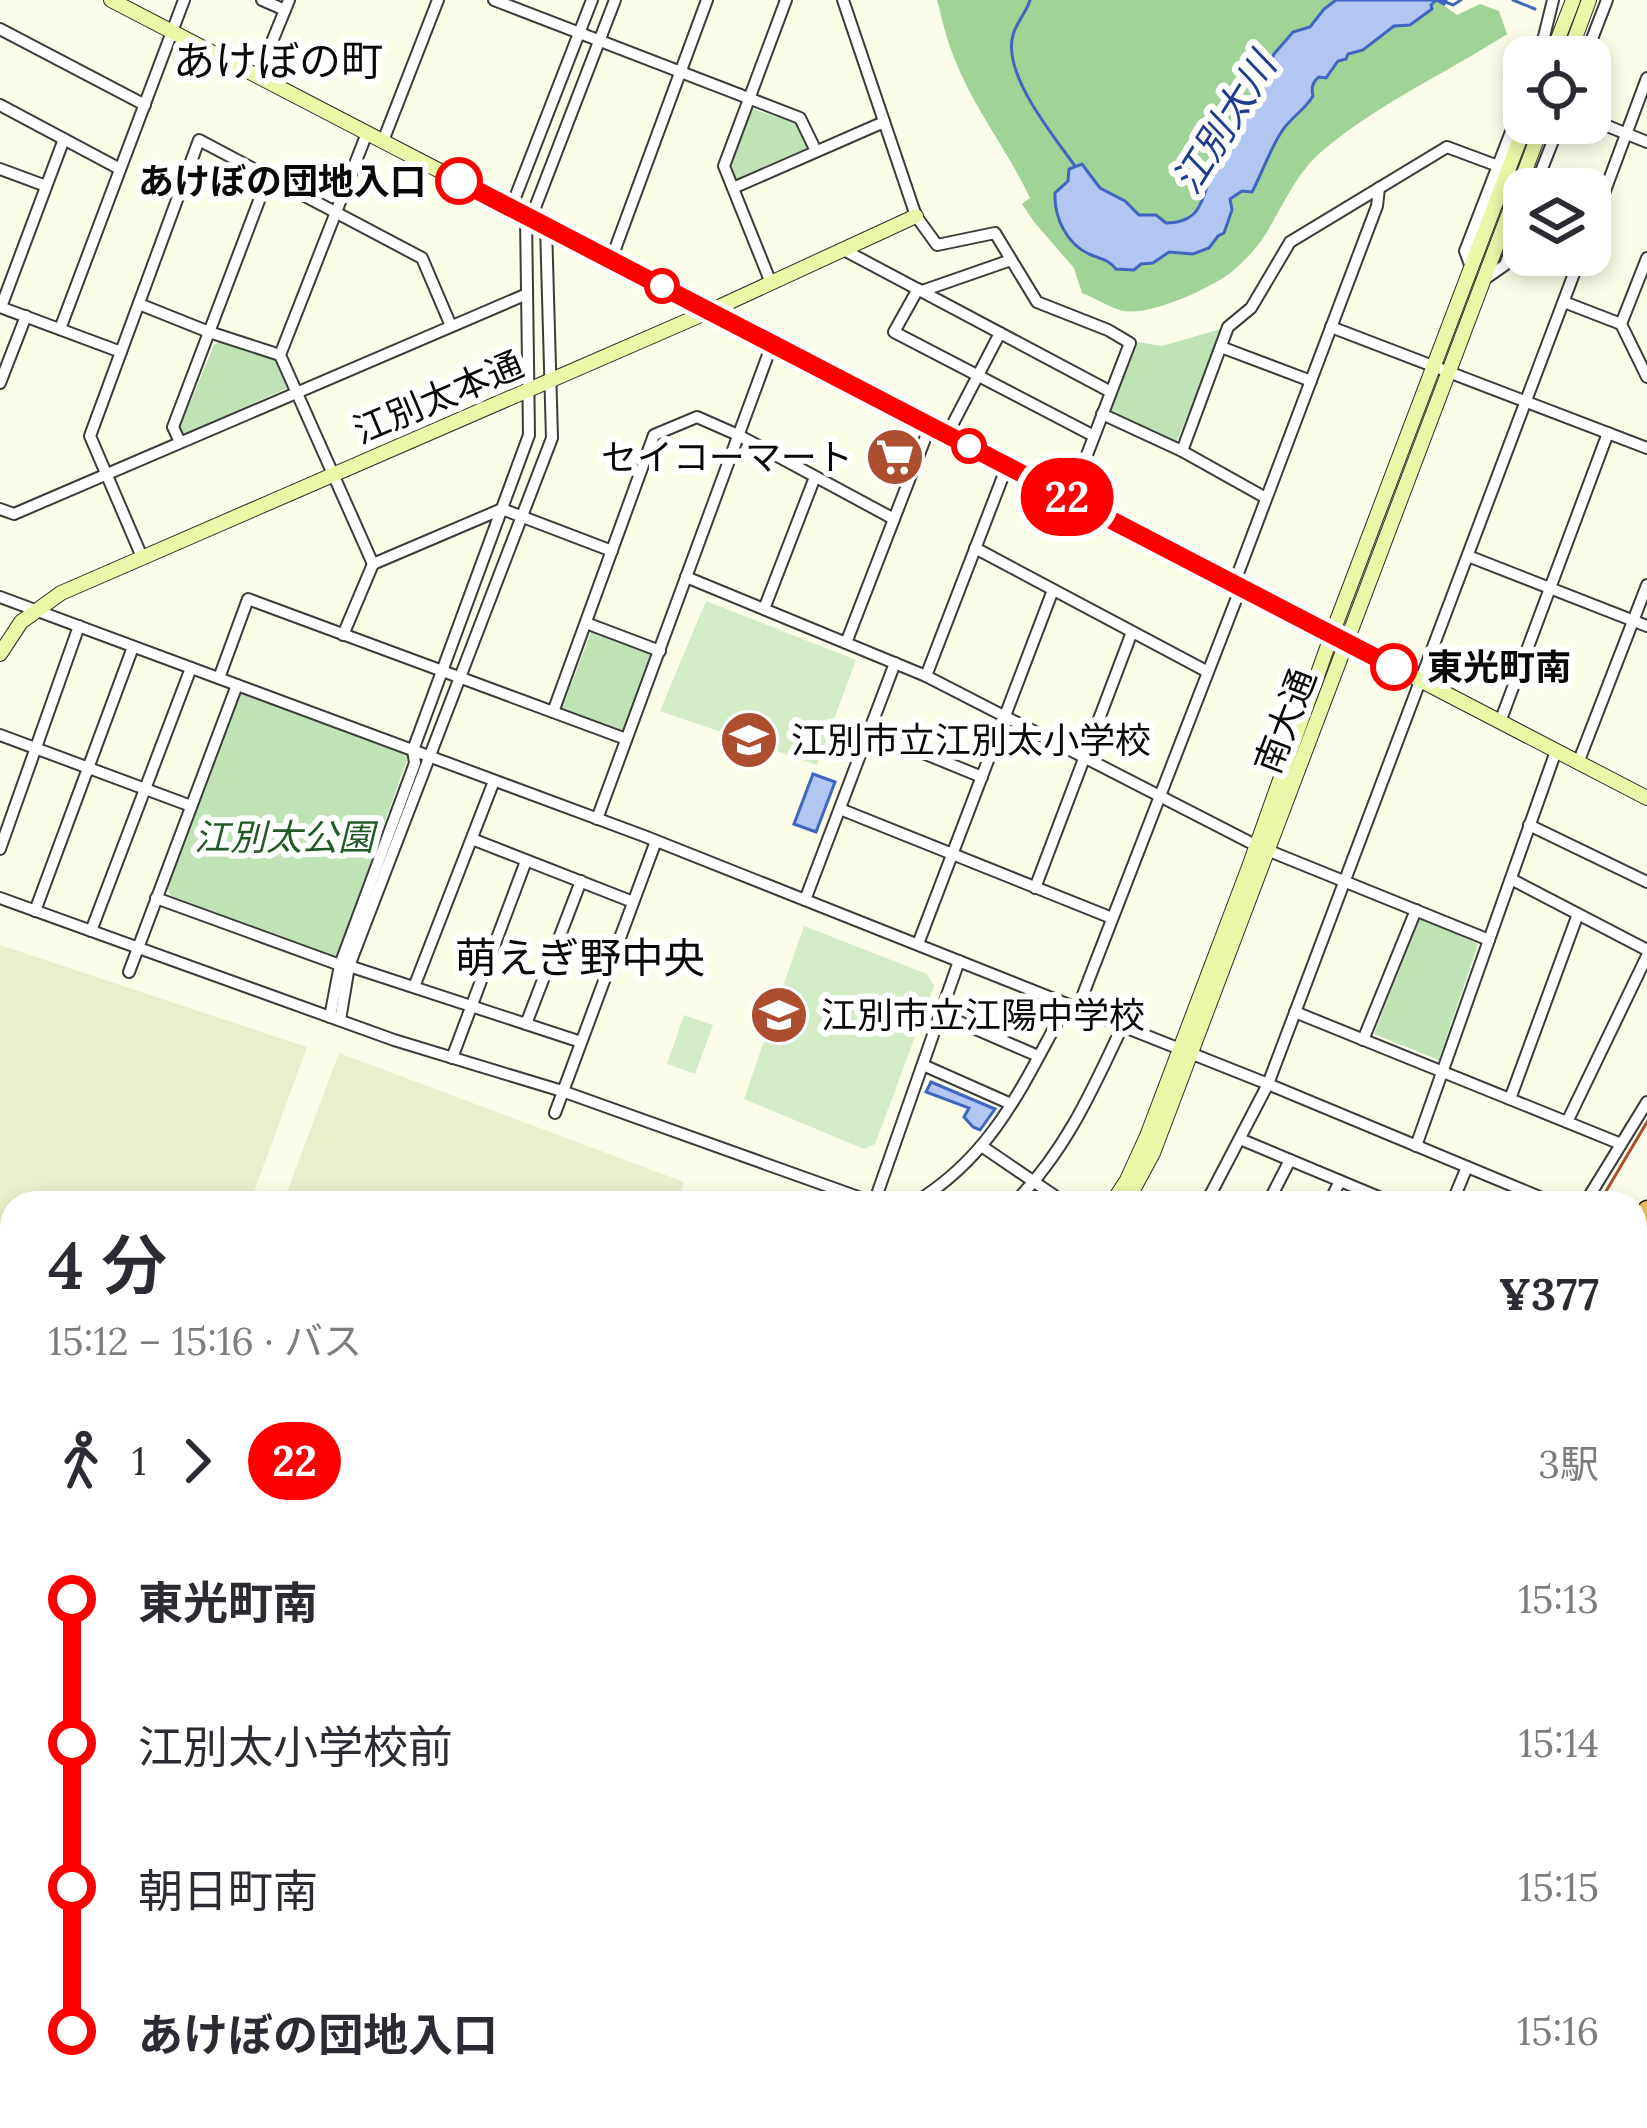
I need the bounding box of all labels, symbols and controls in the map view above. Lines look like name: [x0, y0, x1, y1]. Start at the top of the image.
district label: あけぼの町: [173, 34, 383, 88]
map controls: [1503, 36, 1611, 276]
button: locate: [1503, 36, 1611, 144]
water label: 江別太川: [1161, 40, 1289, 202]
place label: あけぼの団地入口: [138, 158, 426, 204]
marker: あけぼの団地入口: [437, 159, 481, 203]
button: layers: [1503, 168, 1611, 276]
unlabelled marker: [646, 270, 678, 302]
street label: 江別太本通: [346, 341, 530, 453]
supermarket icon: セイコーマート: [864, 426, 926, 488]
unlabelled marker: [953, 430, 985, 462]
place label: セイコーマート: [601, 434, 853, 480]
line badge: 22: [1013, 458, 1121, 536]
text: 22: [1045, 470, 1089, 524]
place label: 東光町南: [1427, 644, 1571, 690]
marker: 東光町南: [1372, 645, 1416, 689]
street label: 南大通: [1244, 662, 1326, 780]
school or university icon: 江別市立江別太小学校: [718, 709, 780, 771]
place label: 江別市立江別太小学校: [791, 717, 1151, 763]
park label: 江別太公園: [194, 814, 379, 860]
district label: 萌えぎ野中央: [455, 931, 705, 985]
school or university icon: 江別市立江陽中学校: [748, 984, 810, 1046]
place label: 江別市立江陽中学校: [821, 992, 1145, 1038]
text: 4 分: [48, 1223, 167, 1307]
text: ¥377: [1498, 1265, 1599, 1322]
text: 15:12 – 15:16 · バス: [48, 1316, 362, 1366]
icon: walk: [48, 1428, 114, 1494]
icon: forward: [164, 1428, 230, 1494]
text: 22: [272, 1434, 317, 1488]
text: 1: [132, 1436, 146, 1486]
text: 3駅: [1538, 1439, 1599, 1489]
text: 東光町南: [138, 1574, 318, 1631]
text: 15:13: [1518, 1574, 1599, 1624]
text: 江別太小学校前: [138, 1718, 453, 1775]
text: 15:14: [1518, 1718, 1599, 1768]
text: 朝日町南: [138, 1862, 318, 1919]
text: 15:15: [1518, 1862, 1599, 1912]
text: あけぼの団地入口: [138, 2006, 498, 2063]
text: 15:16: [1517, 2006, 1599, 2056]

